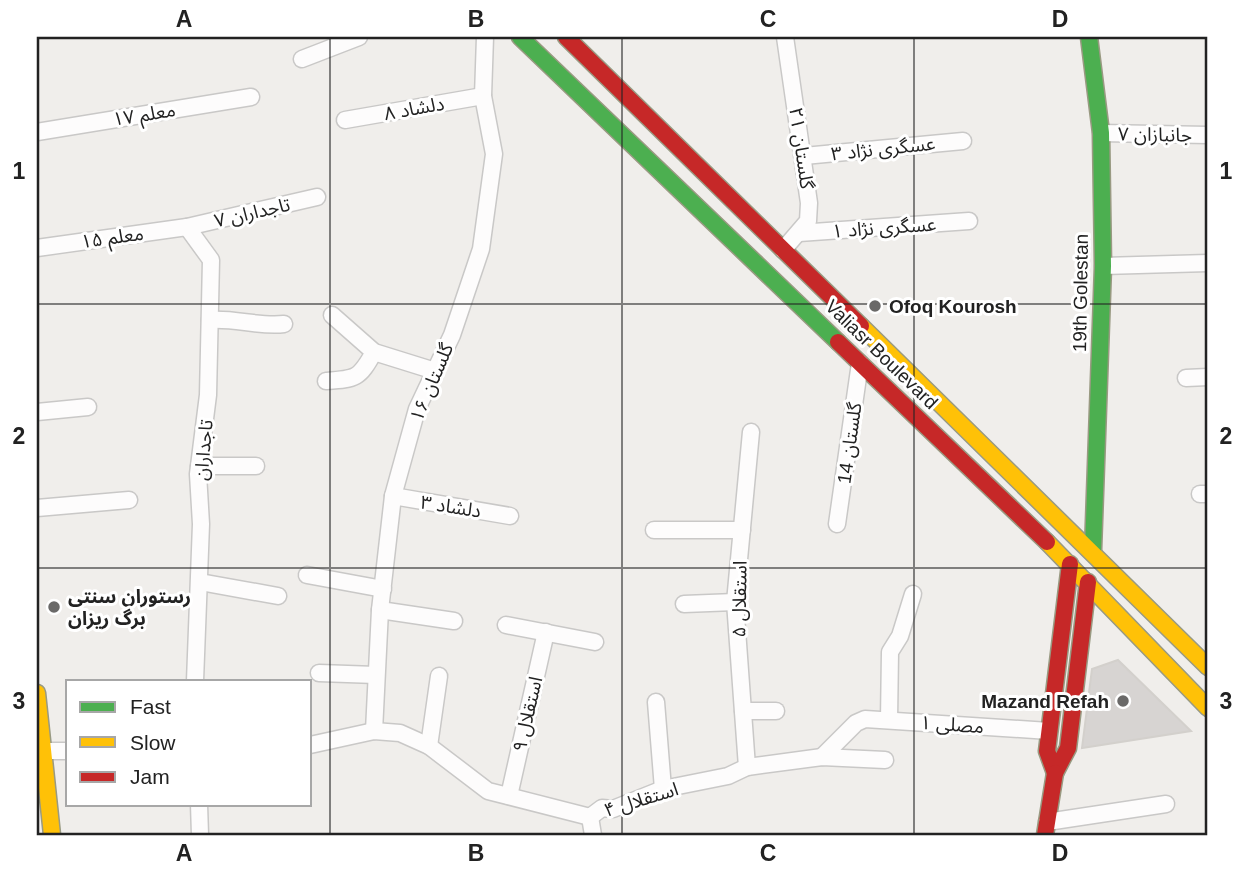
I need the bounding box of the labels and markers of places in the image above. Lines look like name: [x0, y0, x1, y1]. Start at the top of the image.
place label: Ofoq Kourosh: [889, 296, 1017, 317]
marker: Ofoq Kourosh: [867, 298, 883, 314]
place label: رستوران سنتی برگ ریزان: [68, 586, 191, 630]
marker: رستوران سنتی برگ ریزان: [46, 599, 62, 615]
place label: Mazand Refah: [981, 691, 1109, 712]
marker: Mazand Refah: [1115, 693, 1131, 709]

